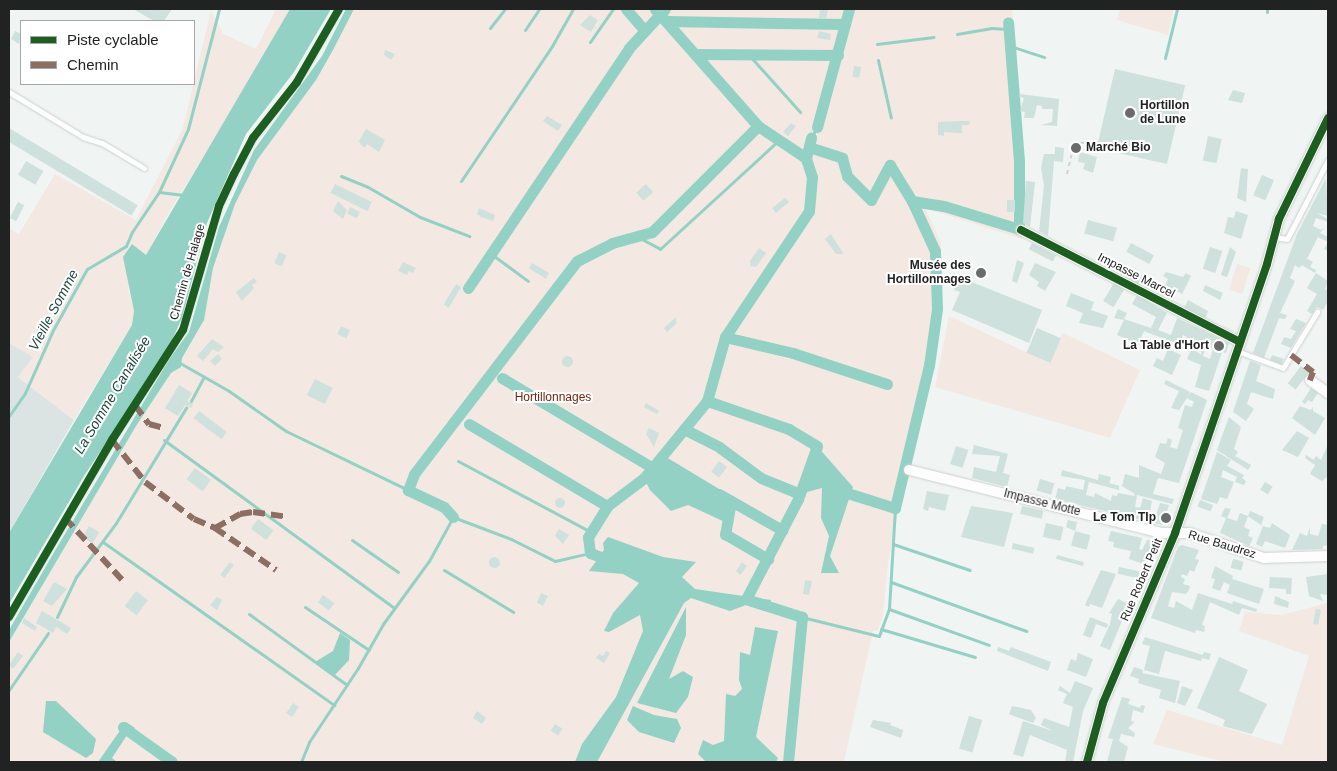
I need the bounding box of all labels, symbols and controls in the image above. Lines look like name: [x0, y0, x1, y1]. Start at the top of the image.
legend: [20, 20, 195, 85]
text: Piste cyclable: [67, 31, 159, 48]
text: Chemin: [67, 56, 119, 73]
place label: Hortillon de Lune: [1140, 99, 1189, 127]
marker: Hortillon de Lune: [1124, 107, 1136, 119]
place label: Marché Bio: [1086, 141, 1151, 155]
marker: Marché Bio: [1070, 142, 1082, 154]
street label: Chemin de Halage: [167, 222, 209, 322]
street label: Impasse Marcel: [1095, 250, 1177, 302]
place label: Musée des Hortillonnages: [887, 259, 971, 287]
water label: Vieille Somme: [25, 267, 81, 353]
marker: Musée des Hortillonnages: [975, 267, 987, 279]
water label: La Somme Canalisée: [70, 333, 154, 457]
place label: La Table d'Hort: [1123, 339, 1209, 353]
marker: La Table d'Hort: [1213, 340, 1225, 352]
park label: Hortillonnages: [515, 391, 591, 405]
street label: Impasse Motte: [1002, 486, 1082, 520]
place label: Le Tom TIp: [1093, 511, 1156, 525]
marker: Le Tom TIp: [1160, 512, 1172, 524]
street label: Rue Baudrez: [1186, 528, 1258, 562]
street label: Rue Robert Petit: [1118, 536, 1166, 624]

